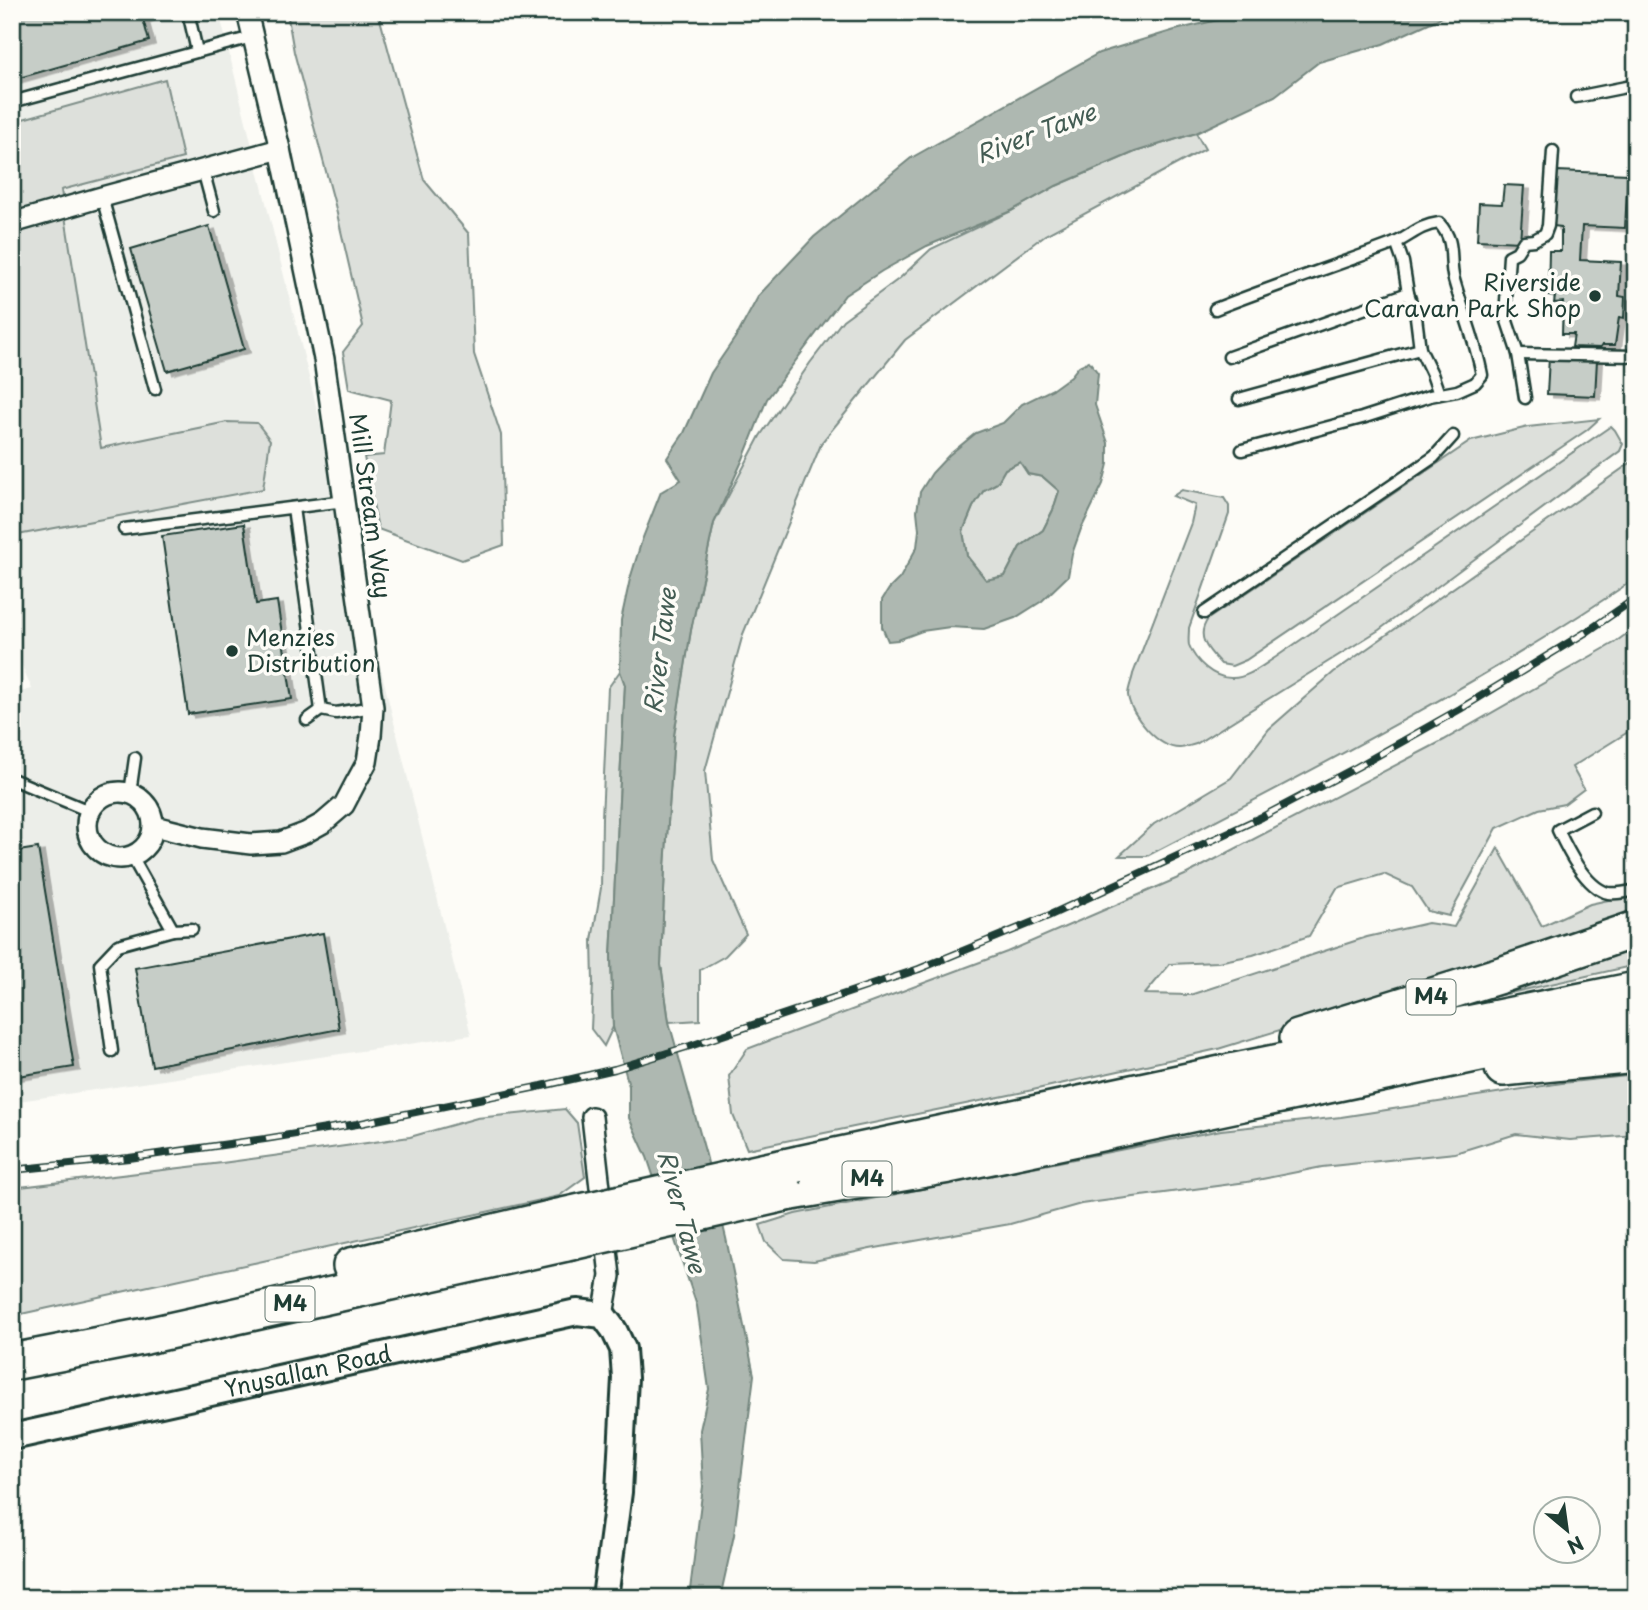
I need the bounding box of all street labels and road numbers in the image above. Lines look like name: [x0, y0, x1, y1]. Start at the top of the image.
street label: Mill Stream Way: [341, 411, 402, 601]
road number: M4: [1406, 979, 1456, 1014]
road number: M4: [842, 1162, 892, 1196]
road number: M4: [266, 1286, 314, 1322]
street label: Ynysallan Road: [221, 1335, 394, 1406]

